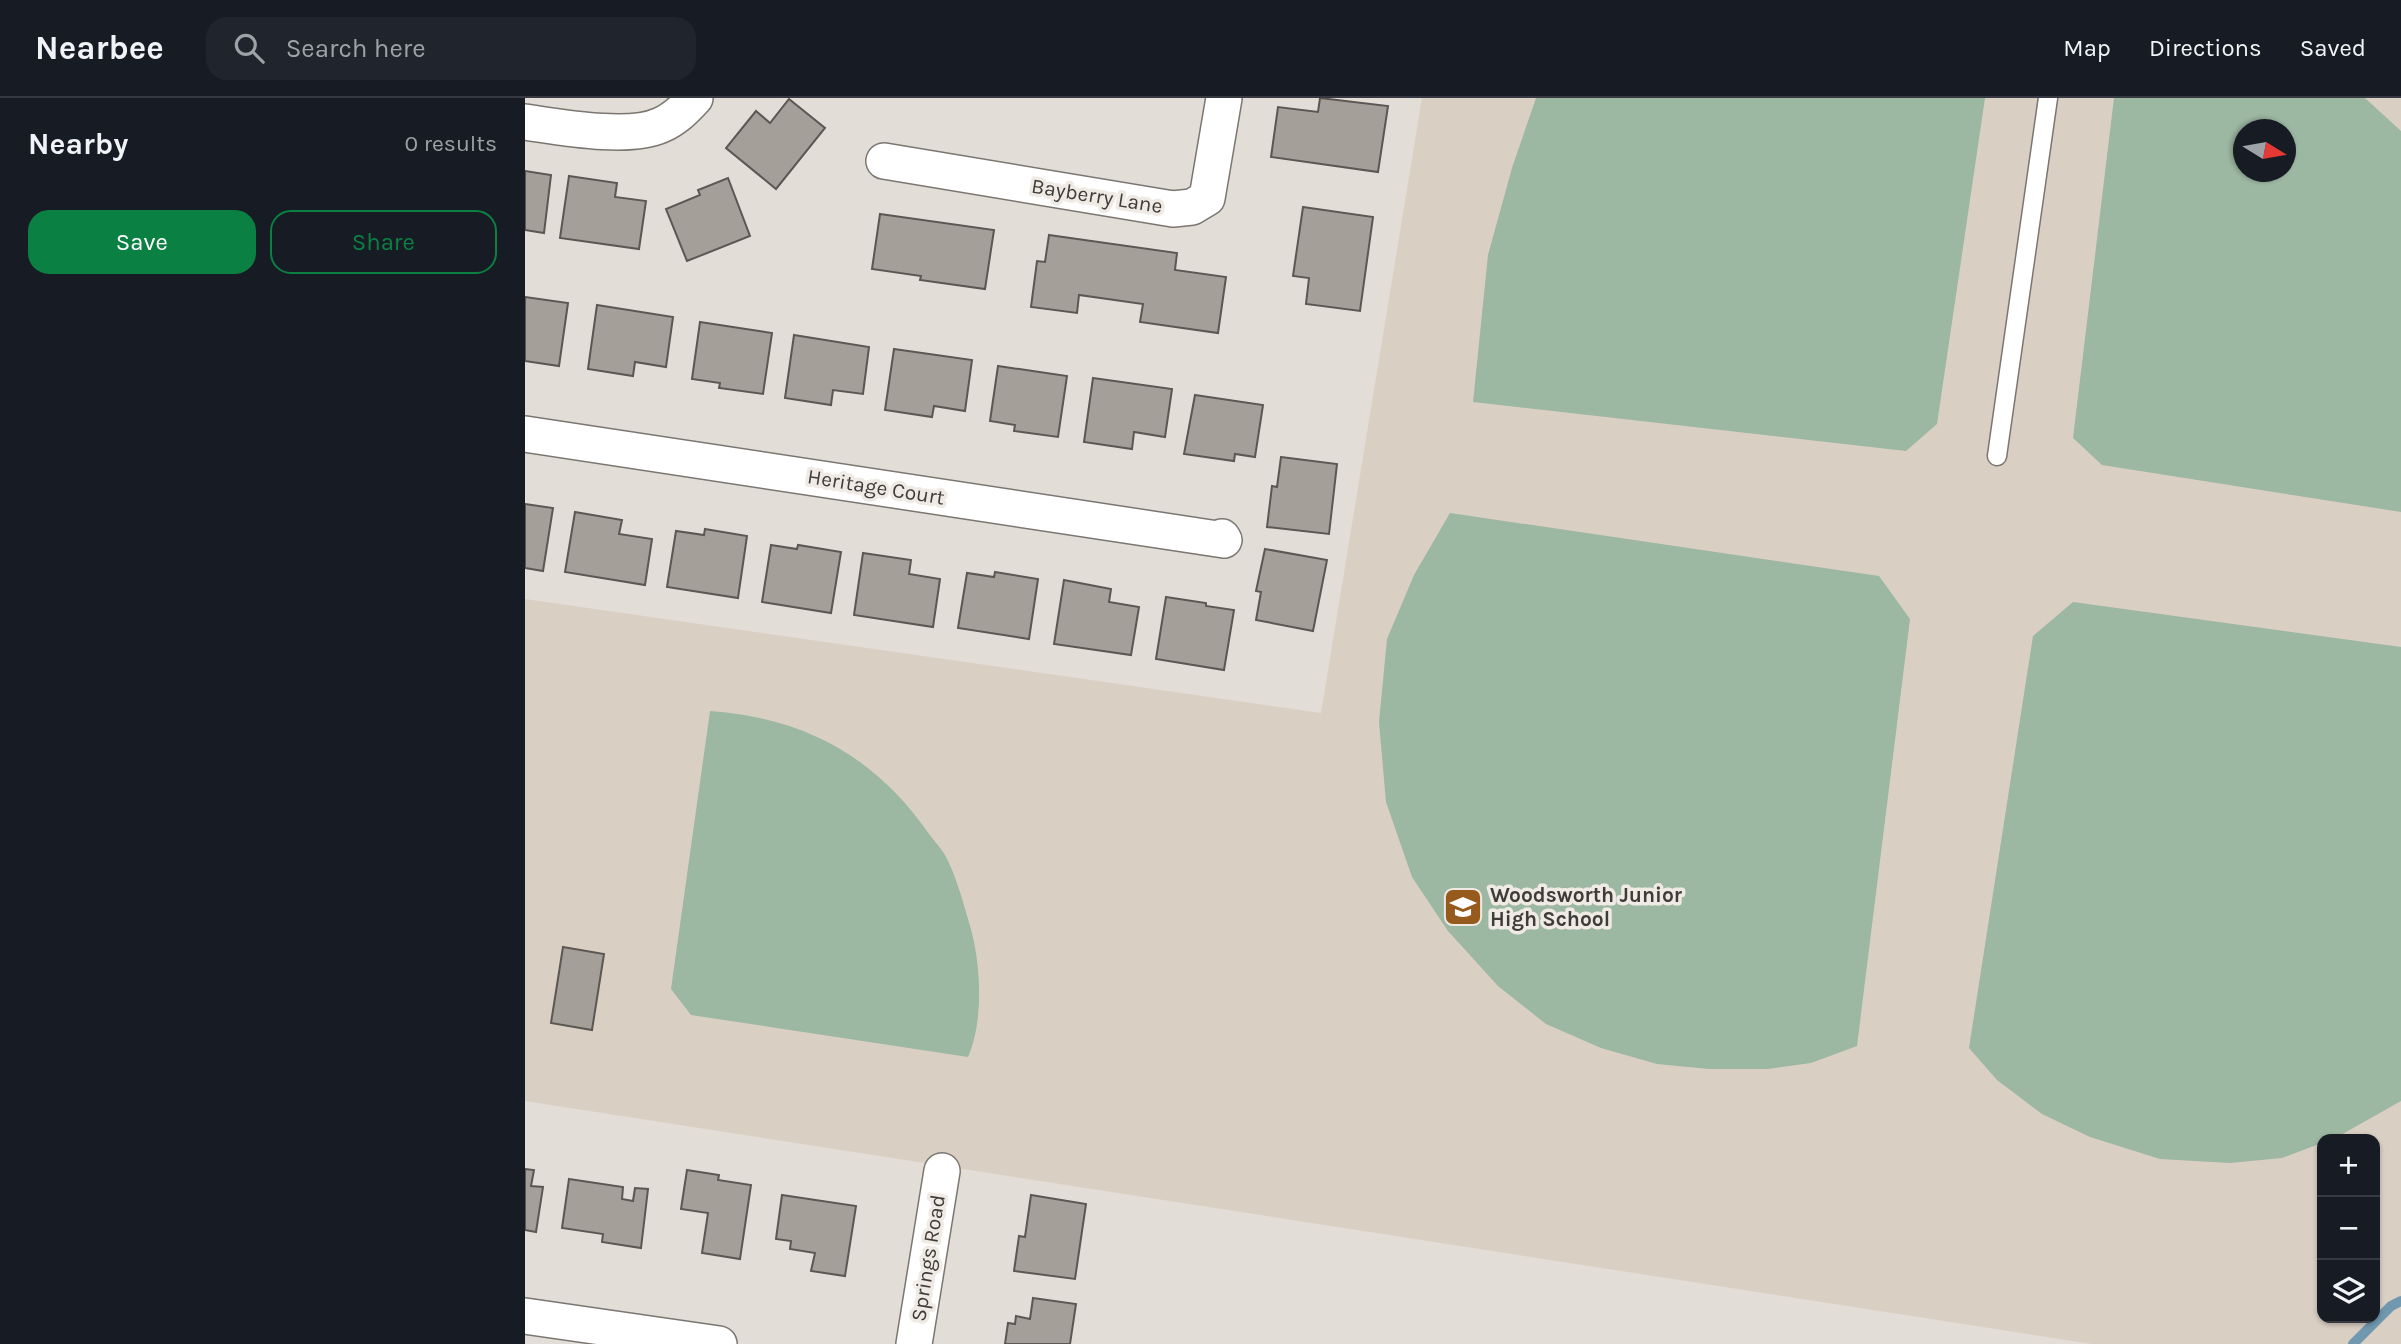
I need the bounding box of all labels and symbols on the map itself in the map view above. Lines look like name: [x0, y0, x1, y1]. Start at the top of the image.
north arrow: [2233, 119, 2296, 182]
street label: Bayberry Lane: [1030, 174, 1164, 218]
street label: Heritage Court: [806, 464, 946, 510]
place label: Woodsworth Junior High School: [1490, 883, 1683, 931]
school or university icon: Woodsworth Junior High School: [1442, 886, 1484, 928]
street label: Springs Road: [906, 1193, 950, 1323]

